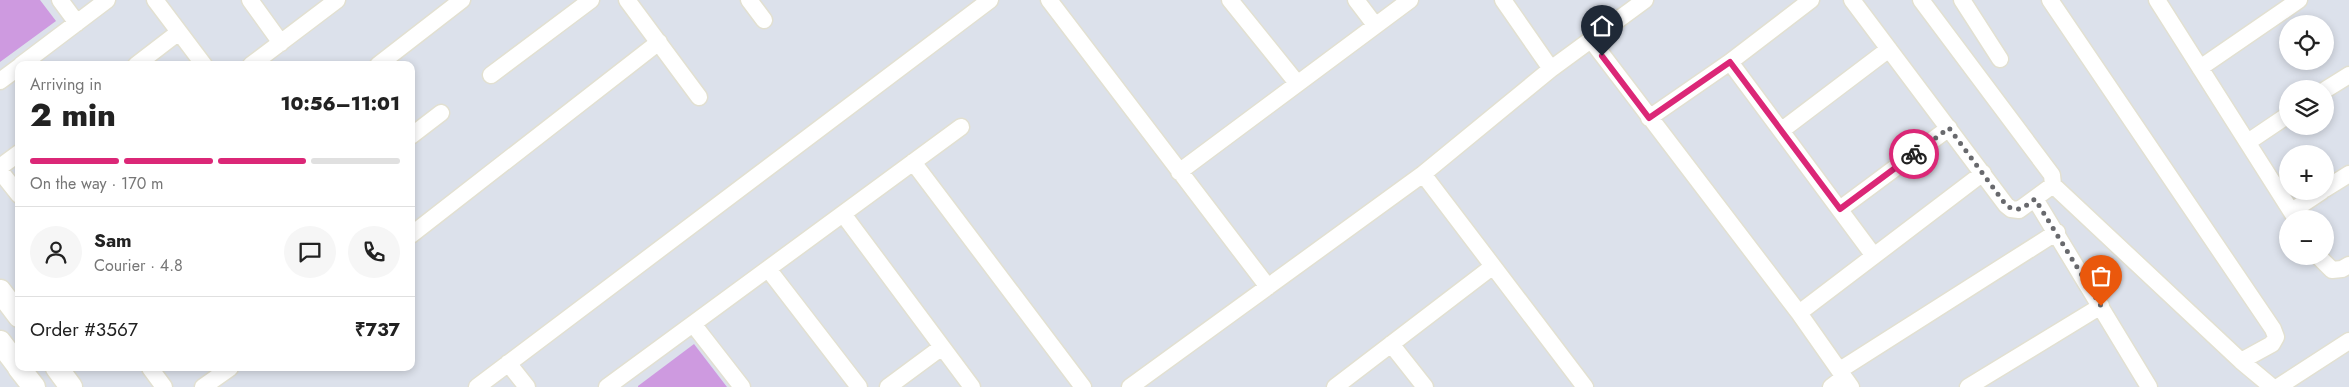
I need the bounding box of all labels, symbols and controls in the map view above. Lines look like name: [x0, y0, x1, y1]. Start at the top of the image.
pin: [1581, 5, 1623, 56]
icon: home: [1588, 12, 1616, 40]
map controls: [2279, 15, 2334, 265]
button: locate: [2279, 15, 2334, 70]
text: Arriving in: [30, 73, 102, 96]
button: layers: [2279, 80, 2334, 135]
text: 10:56–11:01: [280, 90, 400, 117]
text: 2 min: [30, 92, 116, 138]
courier: [1889, 129, 1939, 179]
icon: bike: [1900, 140, 1928, 168]
button: +: [2279, 145, 2334, 200]
text: On the way · 170 m: [30, 172, 164, 195]
button: −: [2279, 210, 2334, 265]
button: person: [30, 226, 82, 278]
button: chat: [284, 226, 336, 278]
button: phone: [348, 226, 400, 278]
text: Sam: [94, 227, 132, 254]
text: Courier · 4.8: [94, 254, 183, 277]
pin: [2080, 255, 2122, 306]
icon: bag: [2087, 262, 2115, 290]
text: Order #3567: [30, 316, 138, 343]
text: ₹737: [355, 316, 400, 343]

